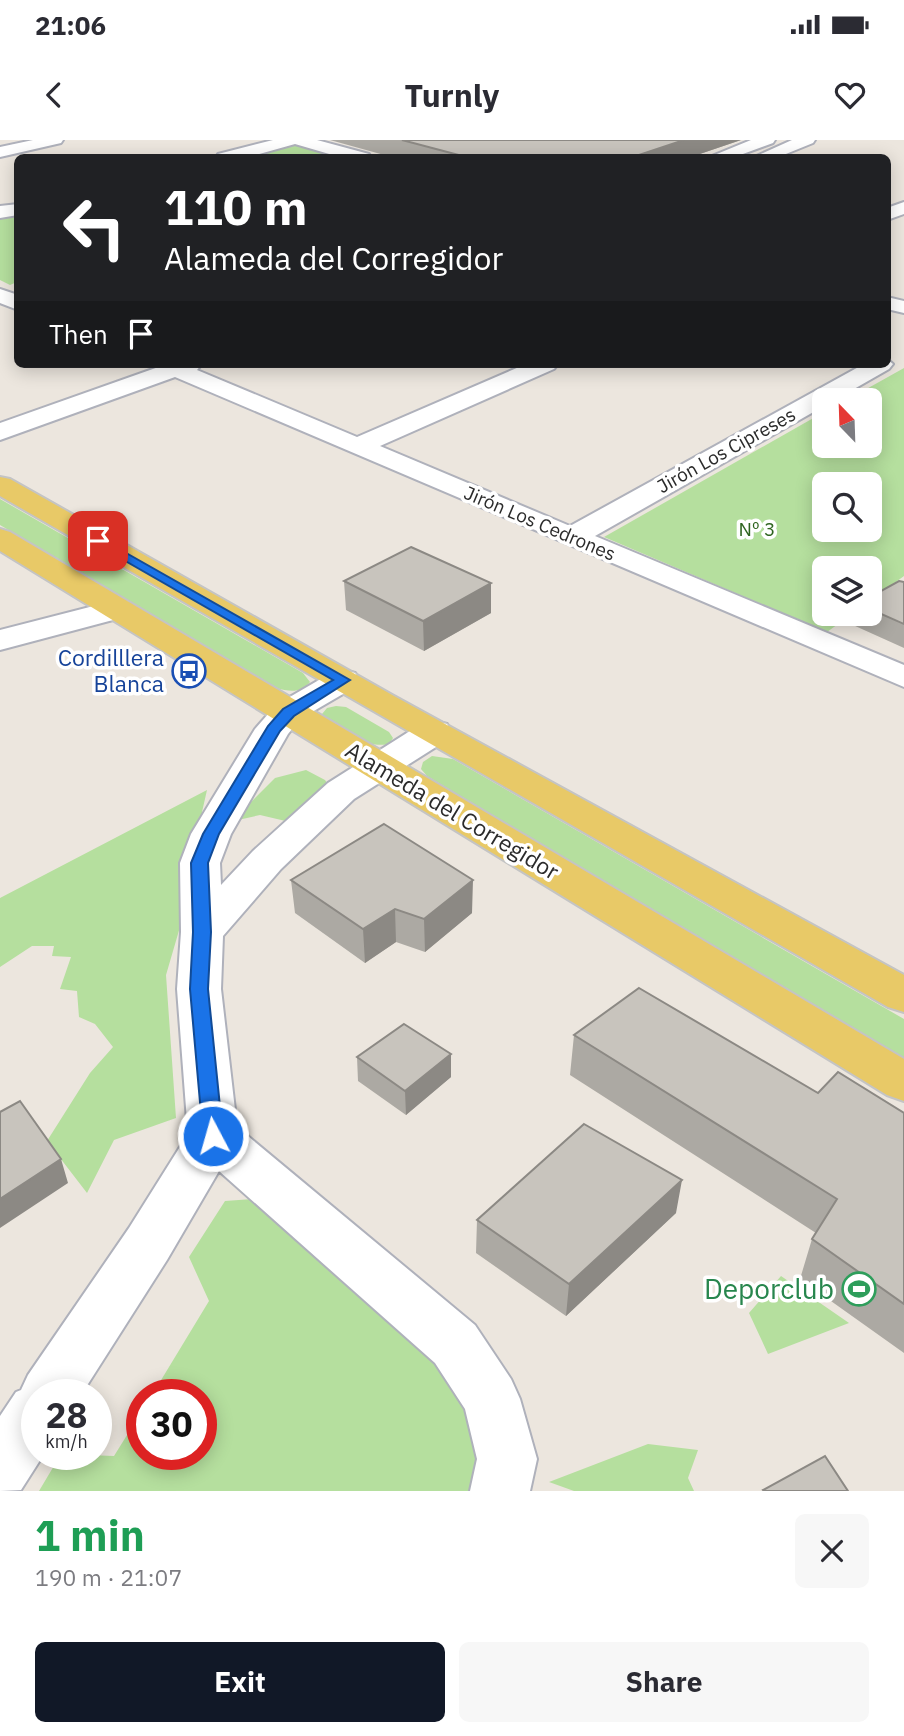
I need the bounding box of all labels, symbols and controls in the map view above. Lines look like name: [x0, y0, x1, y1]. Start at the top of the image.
text: 21:06: [35, 8, 106, 42]
text: Turnly: [405, 74, 499, 116]
icon: back: [35, 76, 73, 114]
icon: heart: [831, 76, 869, 114]
text: 110 m: [164, 175, 308, 238]
icon: left: [49, 182, 140, 273]
text: Alameda del Corregidor: [164, 237, 503, 279]
icon: arrive: [122, 315, 160, 353]
text: Then: [49, 317, 108, 351]
north arrow: [812, 388, 882, 458]
map controls: [812, 388, 882, 626]
street label: Jirón Los Cipreses: [653, 402, 799, 498]
button: search: [812, 472, 882, 542]
street label: Jirón Los Cedrones: [461, 480, 619, 566]
pin: [68, 511, 128, 571]
park label: Nº 3: [739, 517, 775, 541]
icon: arrive: [79, 522, 117, 560]
button: layers: [812, 556, 882, 626]
place label: Cordilllera Blanca: [58, 642, 164, 698]
bus stop icon: Cordilllera Blanca: [170, 652, 208, 690]
street label: Alameda del Corregidor: [340, 734, 565, 886]
position arrow: [176, 1099, 250, 1173]
place label: Deporclub: [704, 1270, 834, 1307]
sports icon: Deporclub: [840, 1270, 878, 1308]
speed limit sign: 30: [126, 1379, 217, 1470]
text: 28: [45, 1392, 88, 1438]
text: km/h: [45, 1430, 88, 1453]
text: 1 min: [35, 1508, 145, 1563]
button: close: [795, 1514, 869, 1588]
text: 190 m · 21:07: [35, 1562, 182, 1592]
button: Exit: [35, 1642, 445, 1722]
button: Share: [459, 1642, 869, 1722]

